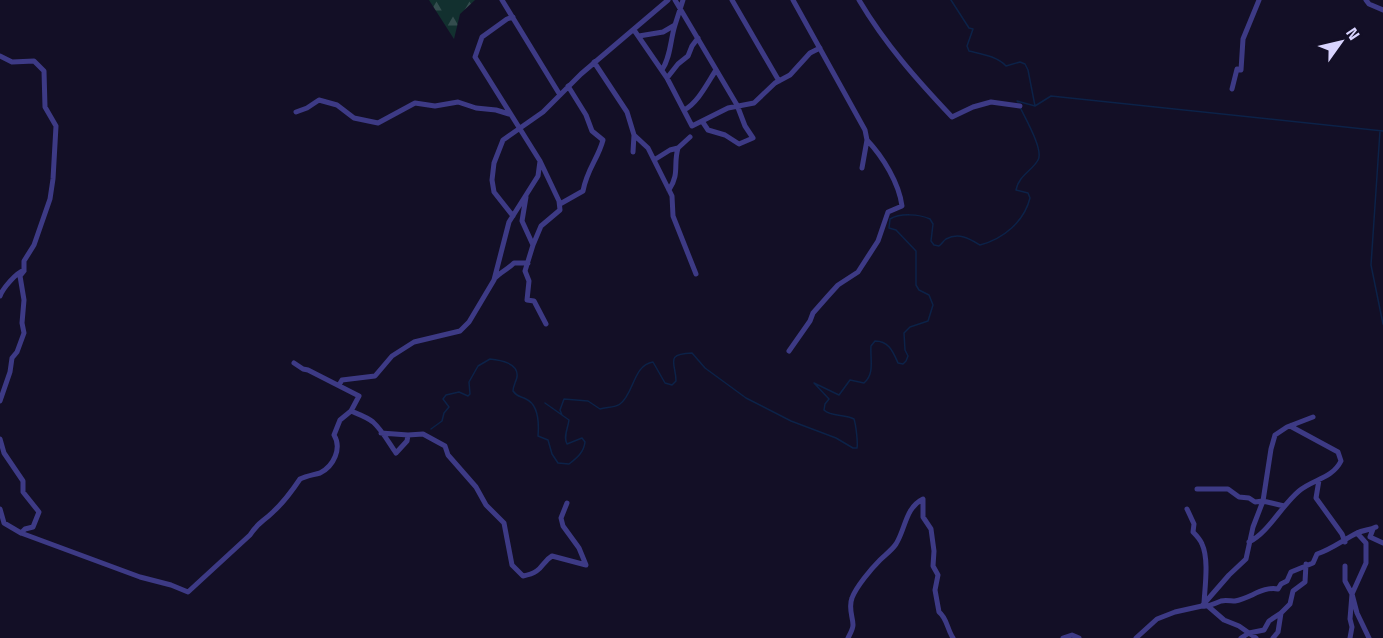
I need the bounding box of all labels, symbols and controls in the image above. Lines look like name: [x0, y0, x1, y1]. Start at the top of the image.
north arrow: [1311, 12, 1371, 72]
text: N: [1340, 22, 1366, 45]

